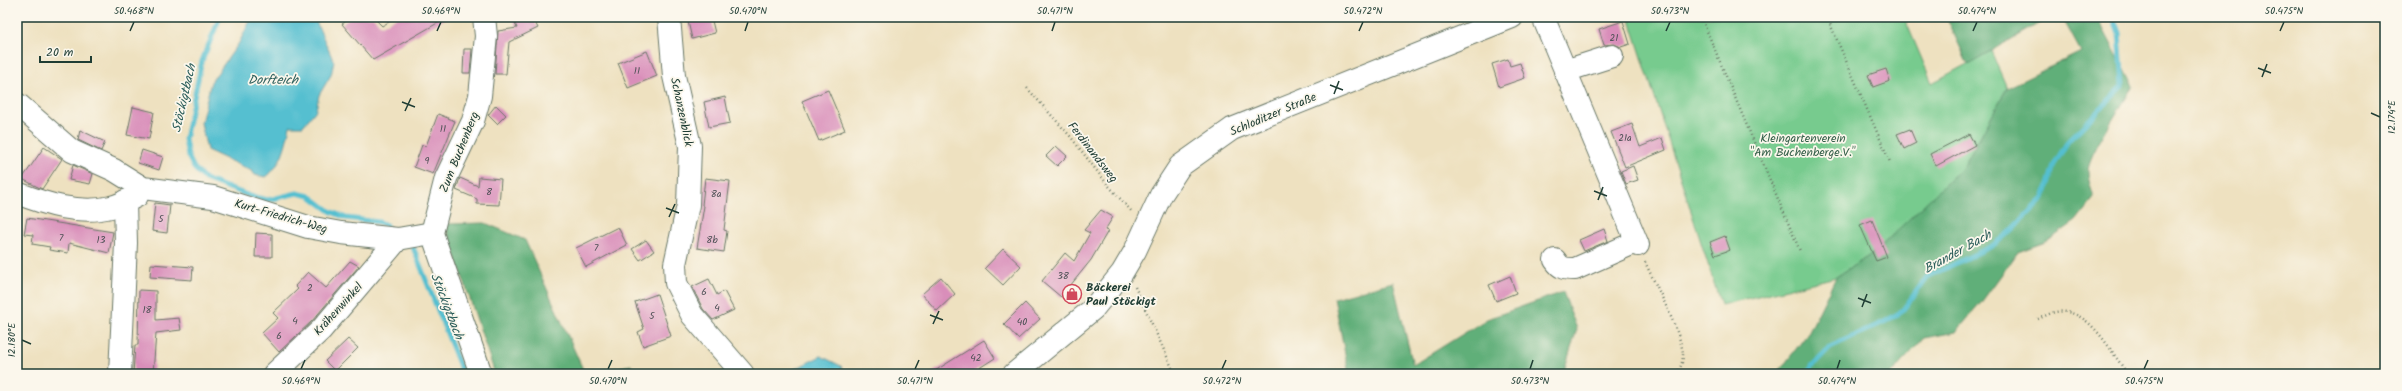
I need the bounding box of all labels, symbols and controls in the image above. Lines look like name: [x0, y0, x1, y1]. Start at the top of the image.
text: 50.468°N: [114, 3, 154, 19]
text: 50.469°N: [422, 3, 461, 19]
text: 50.470°N: [729, 3, 767, 19]
text: 50.471°N: [1037, 3, 1073, 19]
text: 50.472°N: [1344, 3, 1383, 19]
text: 50.473°N: [1651, 3, 1690, 19]
text: 50.474°N: [1958, 3, 1996, 19]
text: 50.475°N: [2265, 3, 2303, 19]
house number: 21: [1610, 30, 1618, 46]
scale bar: [40, 38, 91, 64]
text: 20 m: [46, 43, 74, 62]
water label: Stöckigtbach: [166, 61, 203, 135]
house number: 11: [634, 63, 640, 79]
water label: Dorfteich: [248, 70, 299, 91]
street label: Schanzenblick: [665, 76, 698, 149]
street label: Schloditzer Straße: [1227, 87, 1320, 141]
text: 12.174°E: [2384, 99, 2400, 134]
street label: Zum Buchenberg: [435, 109, 484, 196]
street label: Ferdinandsweg: [1063, 118, 1123, 187]
house number: 11: [440, 121, 446, 137]
park label: Kleingartenverein "Am Buchenberge.V.": [1750, 129, 1856, 162]
house number: 21a: [1618, 130, 1632, 146]
house number: 9: [425, 153, 430, 169]
house number: 8: [486, 184, 493, 200]
house number: 8a: [711, 186, 722, 202]
street label: Kurt-Friedrich-Weg: [232, 194, 330, 239]
house number: 5: [158, 211, 164, 227]
water label: Brander Bach: [1920, 225, 1996, 280]
house number: 7: [59, 230, 64, 246]
house number: 13: [97, 232, 106, 248]
house number: 8b: [706, 232, 718, 248]
house number: 7: [594, 240, 599, 256]
house number: 38: [1057, 268, 1070, 284]
water label: Stöckigtbach: [424, 270, 469, 344]
street label: Krähenwinkel: [309, 278, 368, 340]
place label: Bäckerei Paul Stöckigt: [1086, 278, 1156, 311]
house number: 2: [307, 280, 313, 296]
shop icon: Bäckerei Paul Stöckigt: [1061, 283, 1083, 305]
house number: 6: [701, 284, 707, 300]
house number: 4: [714, 300, 720, 316]
house number: 18: [142, 302, 153, 318]
house number: 5: [649, 308, 655, 324]
house number: 4: [292, 313, 298, 329]
house number: 40: [1017, 314, 1027, 330]
text: 12.180°E: [4, 321, 20, 357]
house number: 6: [276, 328, 282, 344]
house number: 42: [970, 350, 982, 366]
text: 50.469°N: [282, 373, 321, 389]
text: 50.470°N: [589, 373, 627, 389]
text: 50.471°N: [897, 373, 933, 389]
text: 50.472°N: [1203, 373, 1242, 389]
text: 50.473°N: [1511, 373, 1550, 389]
text: 50.474°N: [1818, 373, 1856, 389]
text: 50.475°N: [2125, 373, 2163, 389]

